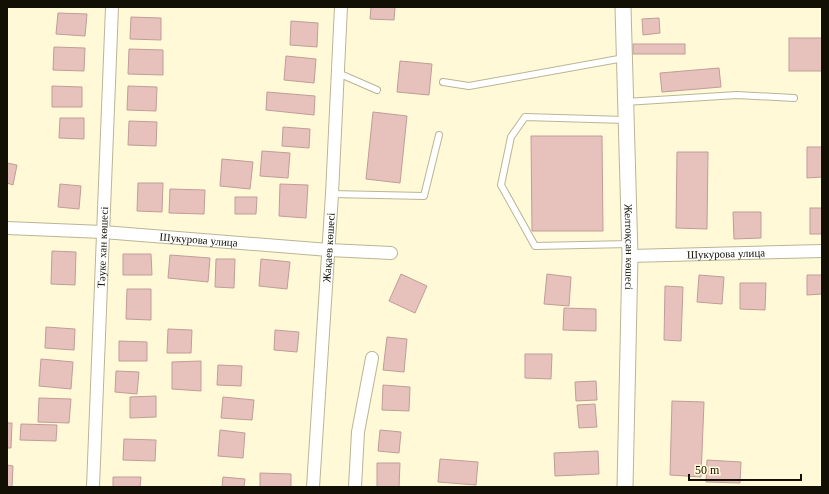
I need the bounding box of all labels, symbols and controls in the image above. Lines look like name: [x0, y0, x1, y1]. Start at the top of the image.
street label: Желтоқсан көшесі: [623, 204, 636, 290]
street label: Тәуке хан көшесі: [95, 206, 110, 288]
street label: Жақаев көшесі: [320, 212, 337, 283]
street label: Шукурова улица: [159, 231, 238, 249]
street label: Шукурова улица: [687, 246, 765, 261]
scale bar: [689, 456, 801, 482]
text: 50 m: [695, 463, 720, 477]

